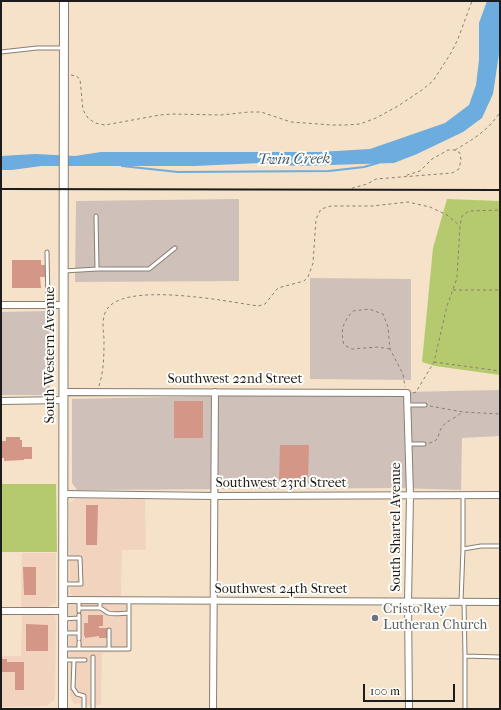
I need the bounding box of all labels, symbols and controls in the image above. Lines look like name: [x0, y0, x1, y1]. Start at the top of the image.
water label: Twin Creek: [258, 150, 330, 170]
street label: South Western Avenue: [43, 286, 59, 424]
street label: Southwest 22nd Street: [168, 372, 302, 388]
street label: South Shartel Avenue: [389, 462, 405, 592]
street label: Southwest 23rd Street: [215, 476, 347, 492]
street label: Southwest 24th Street: [214, 582, 348, 598]
place label: Cristo Rey Lutheran Church: [383, 602, 487, 634]
marker: Cristo Rey Lutheran Church: [370, 613, 380, 623]
scale bar: [365, 676, 457, 702]
text: 100 m: [370, 684, 400, 698]

